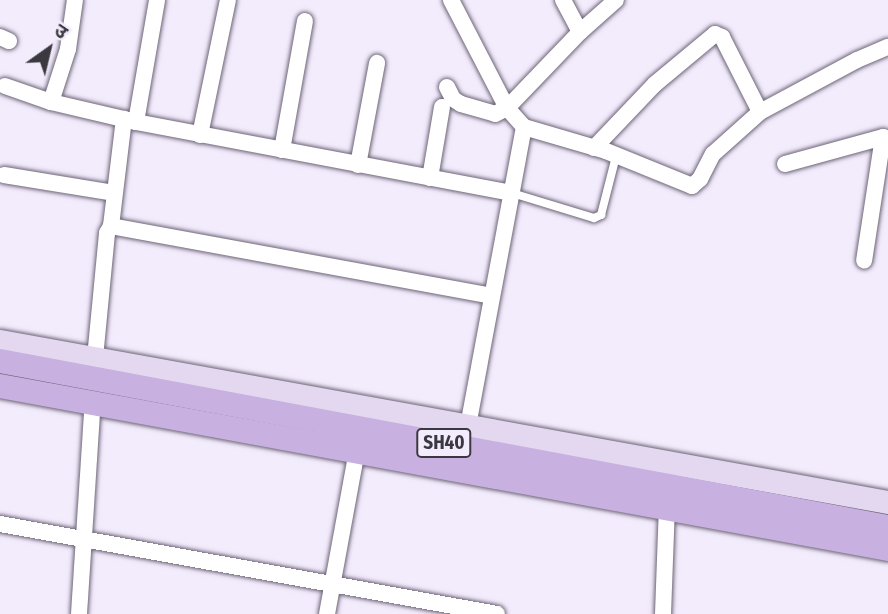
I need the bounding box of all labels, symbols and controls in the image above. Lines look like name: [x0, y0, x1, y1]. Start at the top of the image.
north arrow: [14, 14, 84, 84]
text: उ: [50, 19, 72, 44]
road number: SH40: [416, 428, 472, 458]

